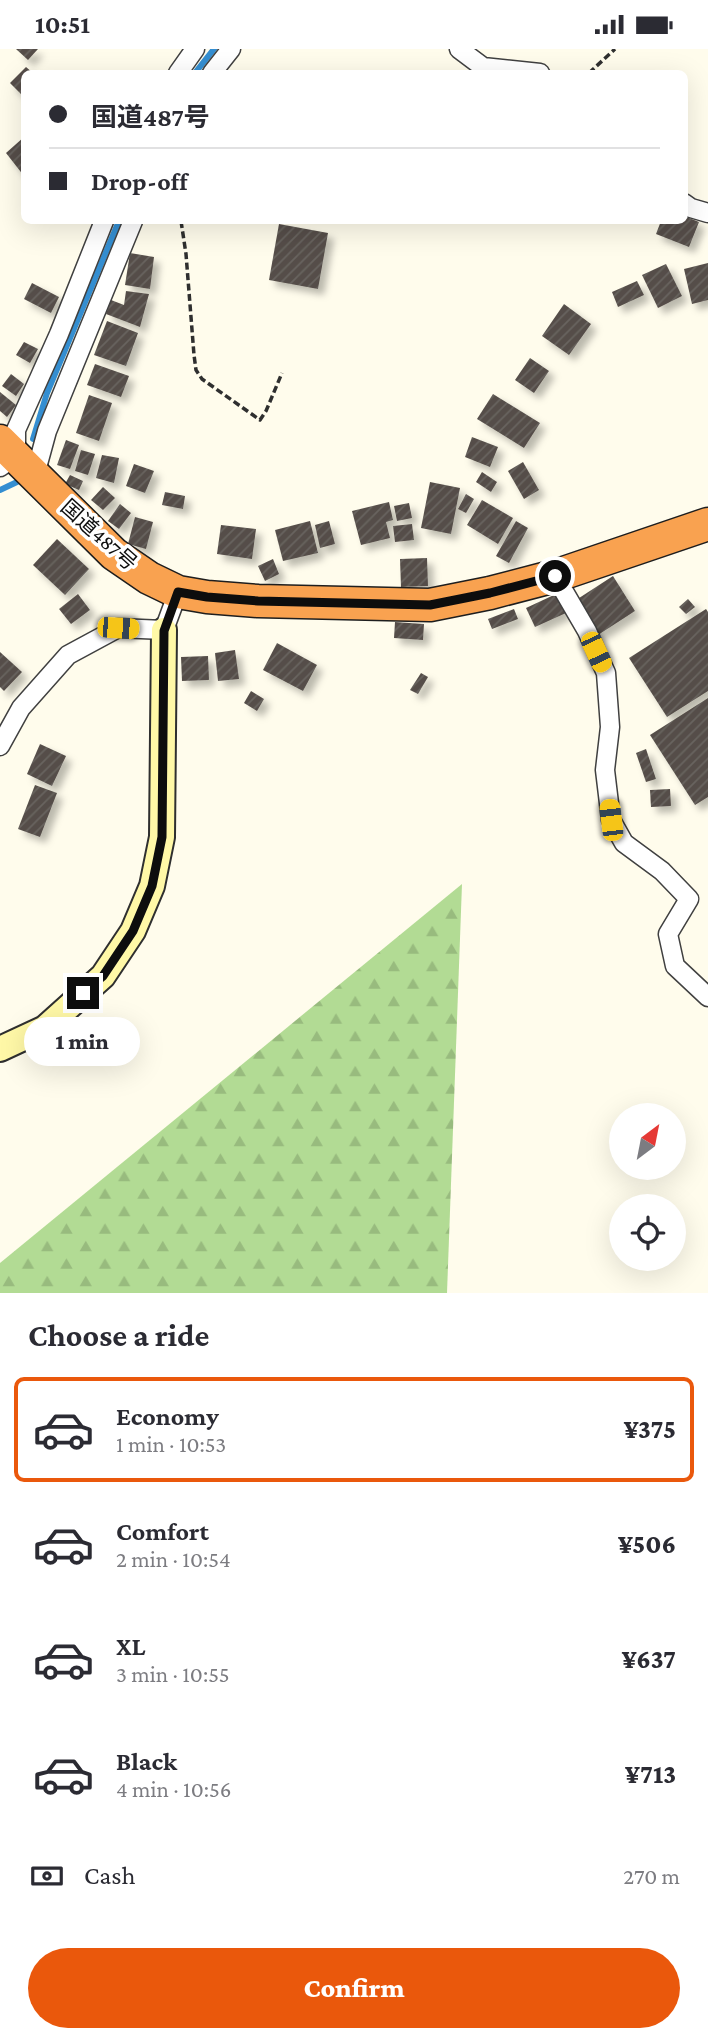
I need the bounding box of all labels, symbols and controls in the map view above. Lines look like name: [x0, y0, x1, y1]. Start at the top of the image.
text: 10:51: [35, 10, 90, 39]
text: 国道487号: [91, 103, 210, 132]
text: Drop-off: [91, 167, 188, 196]
street label: 国道487号: [56, 495, 142, 575]
route start: [539, 560, 571, 592]
car: [97, 616, 140, 640]
car: [578, 629, 615, 675]
car: [599, 798, 624, 842]
route end: [67, 977, 99, 1009]
callout: 1 min: [25, 1017, 141, 1067]
text: 1 min: [55, 1028, 109, 1054]
north arrow: [609, 1103, 686, 1179]
map controls: [609, 1103, 686, 1271]
button: locate: [609, 1194, 686, 1271]
text: Choose a ride: [28, 1317, 209, 1353]
icon: car: [32, 1398, 95, 1461]
text: Economy: [116, 1402, 219, 1431]
text: ¥375: [624, 1415, 676, 1444]
text: 1 min · 10:53: [116, 1431, 226, 1457]
icon: car: [32, 1513, 95, 1576]
text: Comfort: [116, 1517, 209, 1546]
text: ¥506: [618, 1530, 676, 1559]
text: 2 min · 10:54: [116, 1546, 231, 1572]
icon: car: [32, 1628, 95, 1691]
text: XL: [116, 1632, 145, 1661]
text: ¥637: [622, 1645, 676, 1674]
text: 3 min · 10:55: [116, 1661, 230, 1687]
icon: car: [32, 1743, 95, 1806]
text: Black: [116, 1747, 177, 1776]
text: ¥713: [625, 1760, 676, 1789]
text: 4 min · 10:56: [116, 1776, 232, 1802]
icon: cash: [28, 1857, 66, 1895]
text: Cash: [84, 1861, 135, 1890]
text: 270 m: [623, 1863, 680, 1889]
button: Confirm: [28, 1948, 680, 2028]

